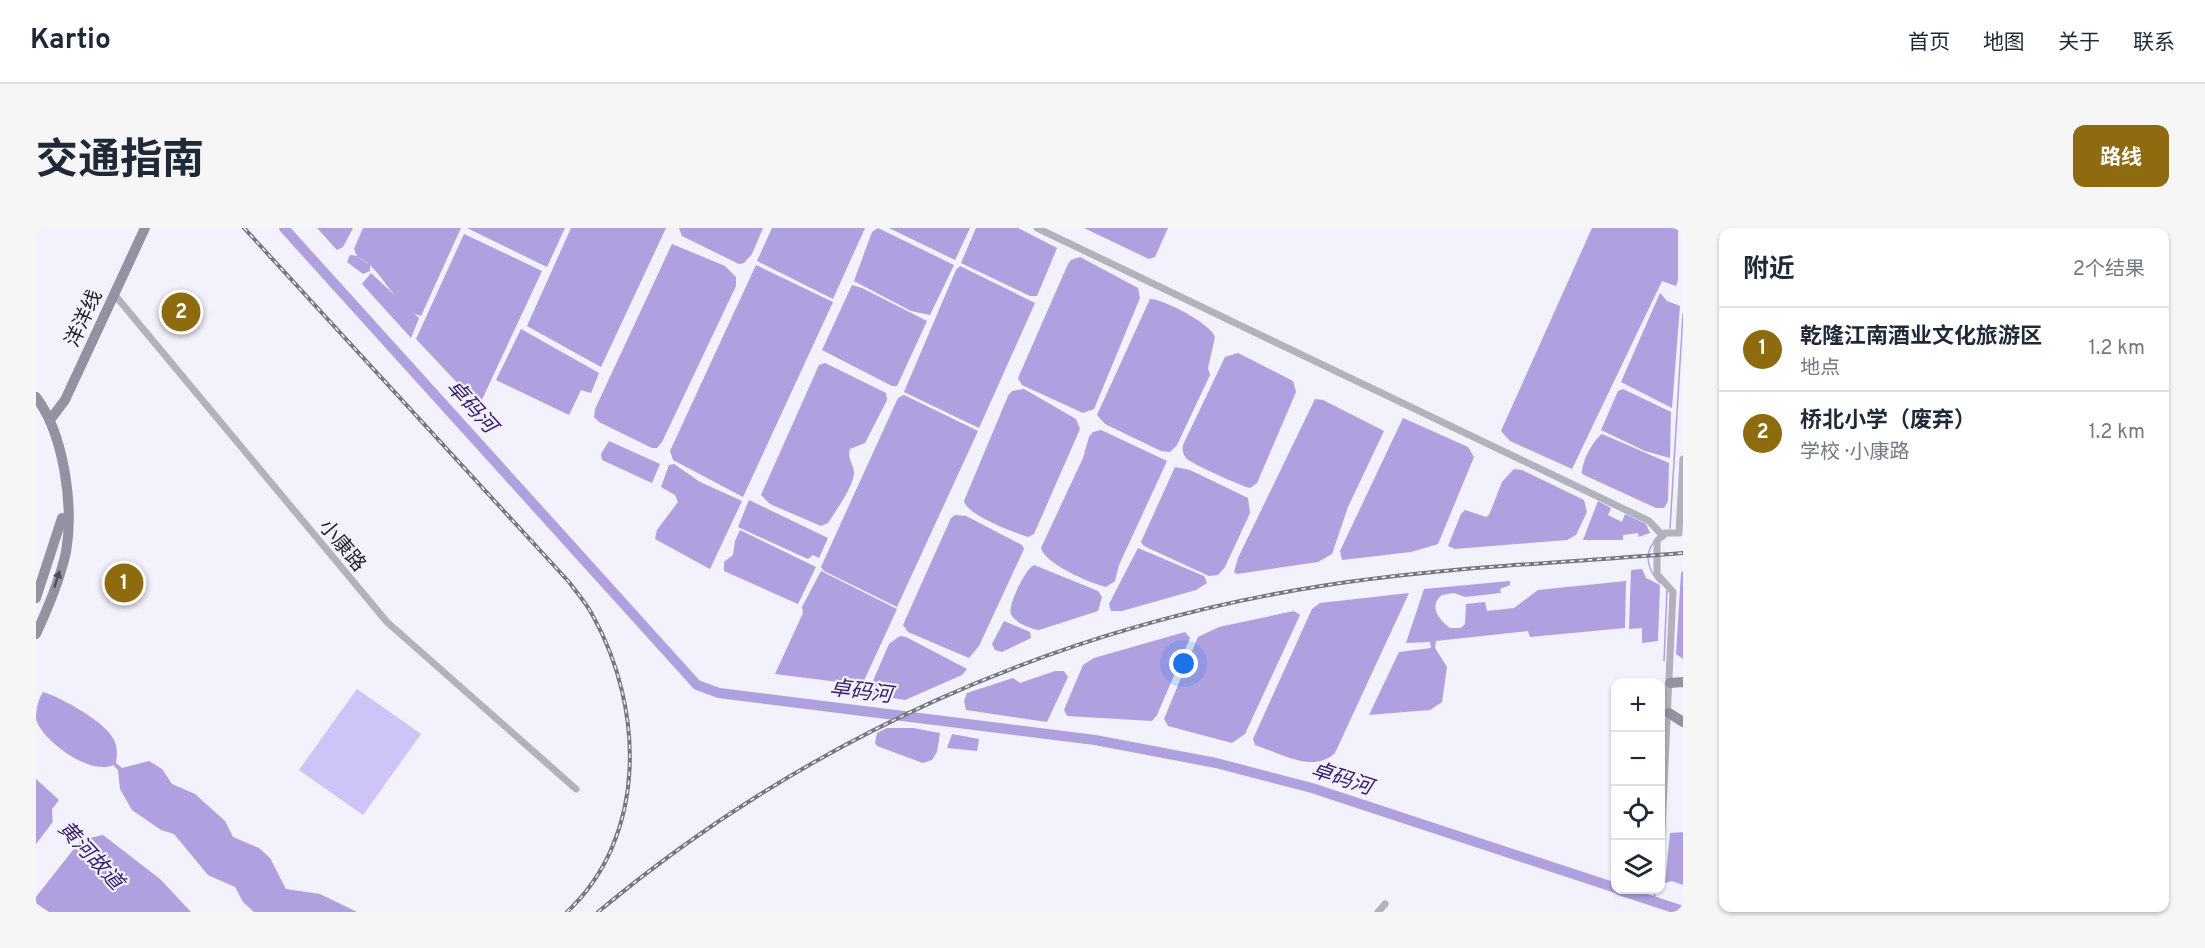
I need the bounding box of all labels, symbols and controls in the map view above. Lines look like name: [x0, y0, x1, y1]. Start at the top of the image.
text: Kartio: [30, 23, 111, 59]
text: 首页: [1908, 30, 1950, 57]
text: 地图: [1983, 30, 2025, 57]
text: 关于: [2058, 30, 2100, 57]
text: 联系: [2133, 30, 2175, 57]
button: 路线: [2073, 125, 2169, 187]
text: 交通指南: [36, 136, 204, 189]
text: 附近: [1743, 254, 1795, 287]
text: 2个结果: [2073, 257, 2145, 283]
street label: 洋洋线: [60, 286, 109, 352]
pin: 2: [162, 290, 200, 334]
text: 乾隆江南酒业文化旅游区: [1800, 324, 2042, 351]
text: 1: [1759, 336, 1767, 362]
text: 1.2 km: [2089, 336, 2145, 362]
text: 地点: [1800, 356, 1840, 382]
water label: 卓码河: [440, 375, 505, 442]
text: 桥北小学（废弃）: [1800, 408, 1976, 435]
text: 2: [1756, 420, 1769, 446]
text: 1.2 km: [2089, 420, 2145, 446]
text: 学校 · 小康路: [1800, 440, 1909, 466]
street label: 小康路: [312, 515, 371, 578]
pin: 1: [104, 560, 143, 606]
one-way arrow: [53, 570, 63, 588]
your location: [1169, 649, 1198, 678]
water label: 卓码河: [828, 675, 898, 710]
map controls: [1611, 678, 1665, 894]
button: +: [1611, 678, 1665, 732]
button: −: [1611, 732, 1665, 786]
water label: 卓码河: [1307, 757, 1379, 803]
button: locate: [1611, 786, 1665, 840]
water label: 黄河故道: [51, 816, 130, 898]
button: layers: [1611, 840, 1665, 894]

